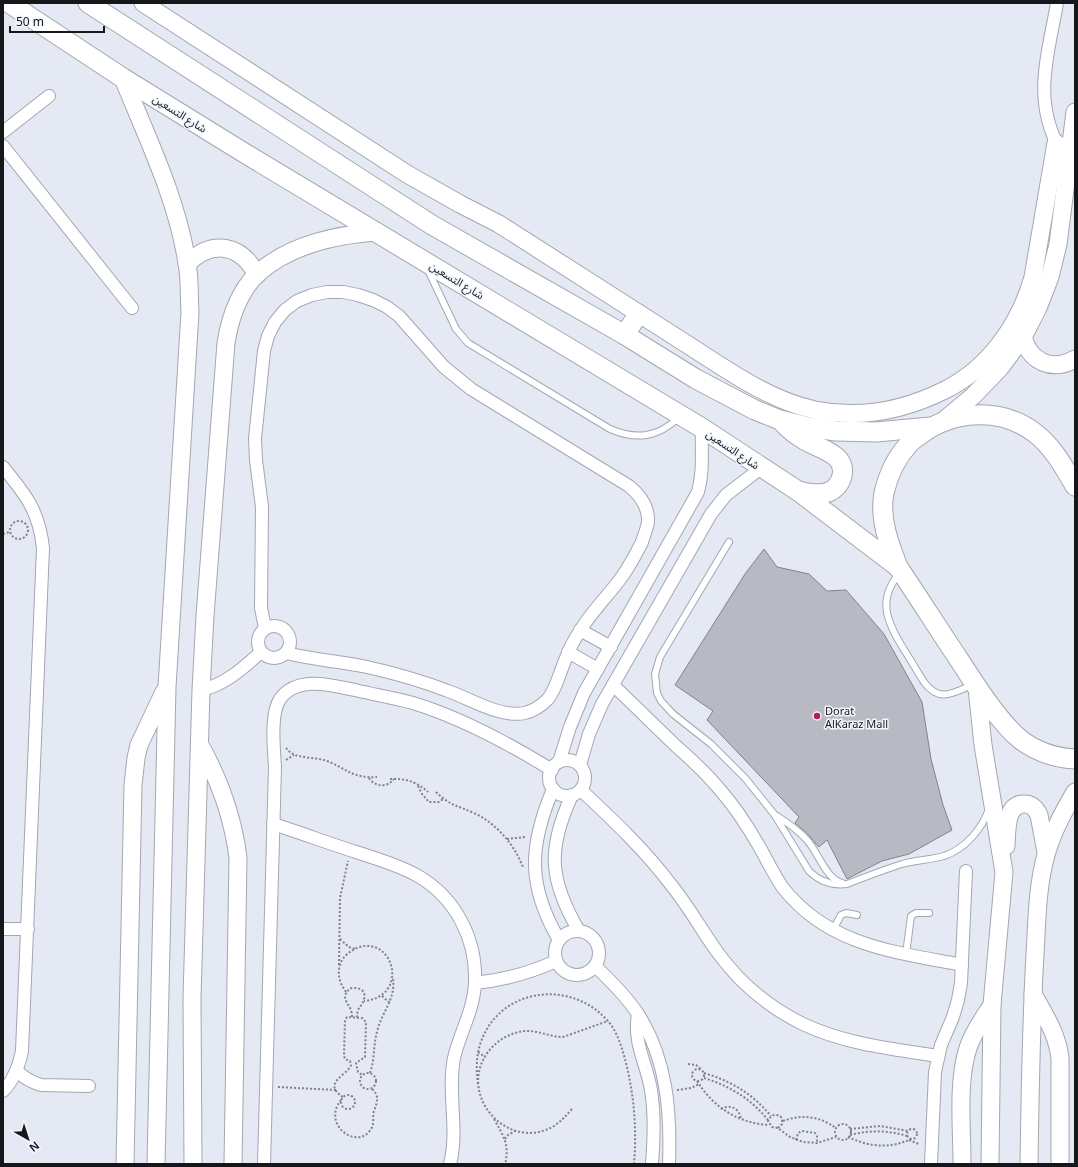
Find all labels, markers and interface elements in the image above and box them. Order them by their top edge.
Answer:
scale bar [10,8,104,34]
text: 50 m [16,13,44,30]
street label: شارع التسعين [150,90,210,137]
street label: شارع التسعين [426,258,487,303]
street label: شارع التسعين [703,426,763,473]
place label: Dorat AlKaraz Mall [825,703,888,731]
marker: Dorat AlKaraz Mall [812,711,822,721]
north arrow [8,1119,48,1159]
text: N [26,1139,43,1156]

